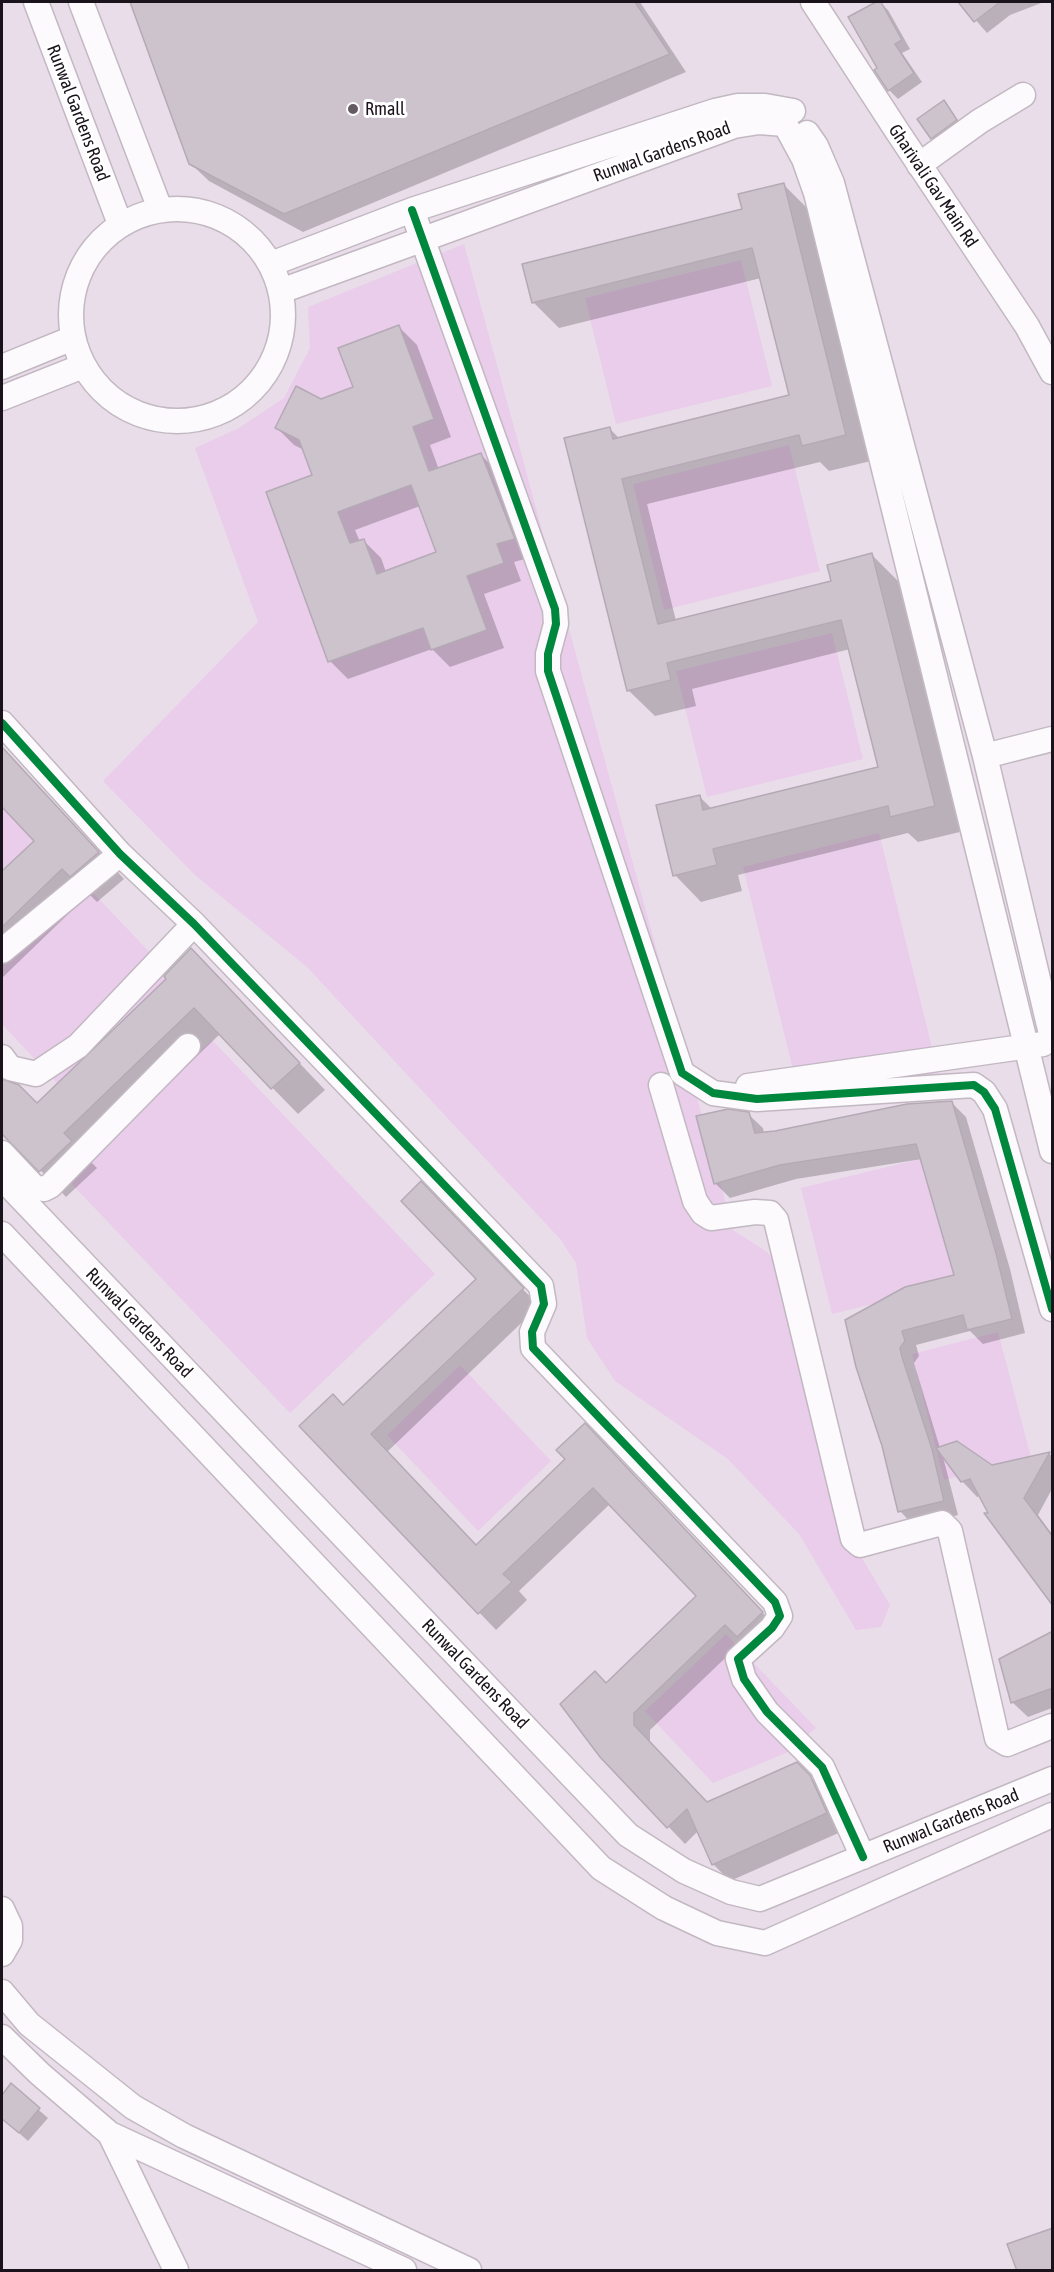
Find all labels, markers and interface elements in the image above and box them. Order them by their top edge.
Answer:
street label: Runwal Gardens Road [42,42,114,184]
place label: Rmall [365,98,405,120]
marker: Rmall [346,102,360,116]
street label: Runwal Gardens Road [590,117,734,187]
street label: Gharivali Gav Main Rd [884,120,982,252]
street label: Runwal Gardens Road [81,1264,197,1382]
street label: Runwal Gardens Road [417,1615,533,1733]
street label: Runwal Gardens Road [880,1784,1022,1858]

